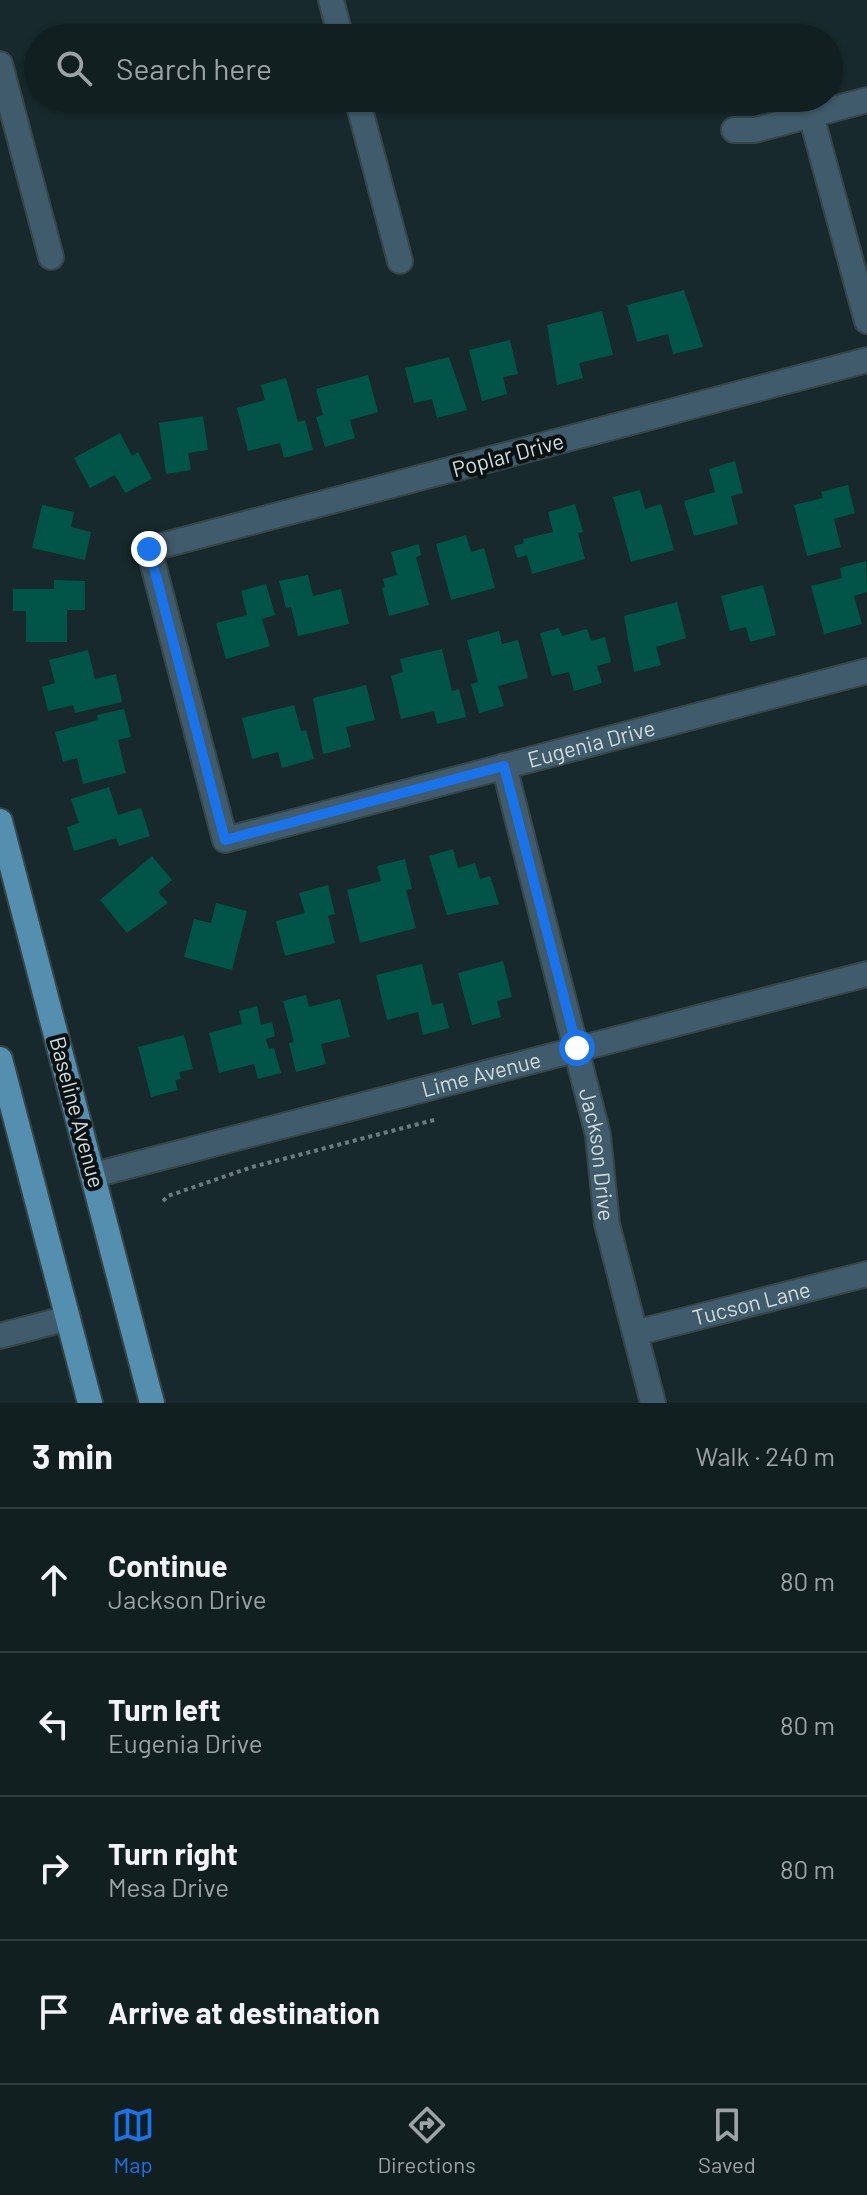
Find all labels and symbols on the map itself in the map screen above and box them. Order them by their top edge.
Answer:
street label: Poplar Drive [449,427,566,481]
route end [131,531,167,567]
street label: Eugenia Drive [524,713,658,772]
route start [559,1030,595,1066]
street label: Baseline Avenue [45,1033,111,1190]
street label: Lime Avenue [418,1045,543,1101]
street label: Jackson Drive [575,1085,621,1222]
street label: Tucson Lane [689,1275,813,1330]

